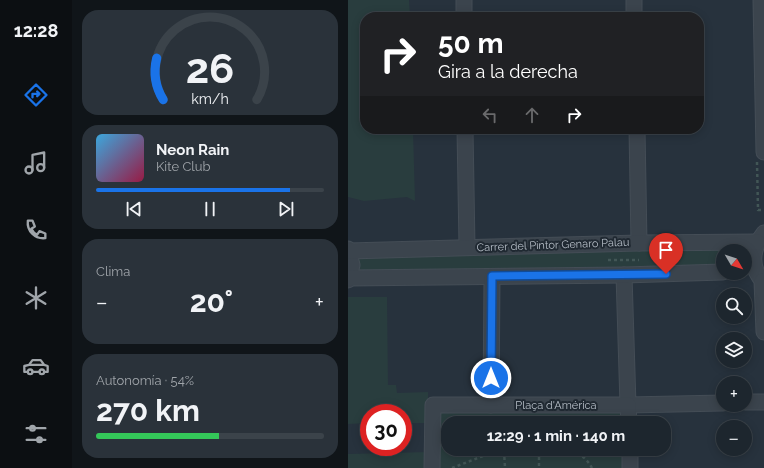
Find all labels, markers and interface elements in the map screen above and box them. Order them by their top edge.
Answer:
text: 12:28 [14,20,58,41]
text: 50 m [438,27,504,60]
icon: right [372,28,424,80]
text: 26 [186,44,234,93]
text: Gira a la derecha [438,61,578,82]
icon: directions [22,81,50,109]
text: km/h [191,91,229,107]
icon: left [479,104,501,126]
icon: ahead [521,104,543,126]
icon: right [563,104,585,126]
text: Neon Rain [156,141,229,159]
icon: music [22,149,50,177]
text: Kite Club [156,159,211,174]
icon: previous [123,198,145,220]
icon: pause [199,198,221,220]
icon: next [275,198,297,220]
icon: phone [22,216,50,244]
pin [649,233,683,274]
street label: Carrer del Pintor Genaro Palau [476,236,630,254]
icon: arrive [655,239,677,261]
north arrow [716,244,752,280]
map controls [716,244,752,456]
text: Clima [96,264,130,279]
icon: climate [22,284,50,312]
text: 20° [190,284,233,319]
button: search [716,288,752,324]
text: − [96,289,108,315]
text: + [315,289,324,315]
button: layers [716,332,752,368]
icon: car [22,352,50,380]
position arrow [470,357,512,399]
text: Autonomía · 54% [96,373,194,388]
button: + [716,376,752,412]
text: 270 km [96,393,200,428]
street label: Plaça d'América [515,399,597,412]
speed limit sign: 30 [360,404,412,456]
icon: filters [22,420,50,448]
button: − [716,420,752,456]
text: 12:29 · 1 min · 140 m [487,427,625,445]

